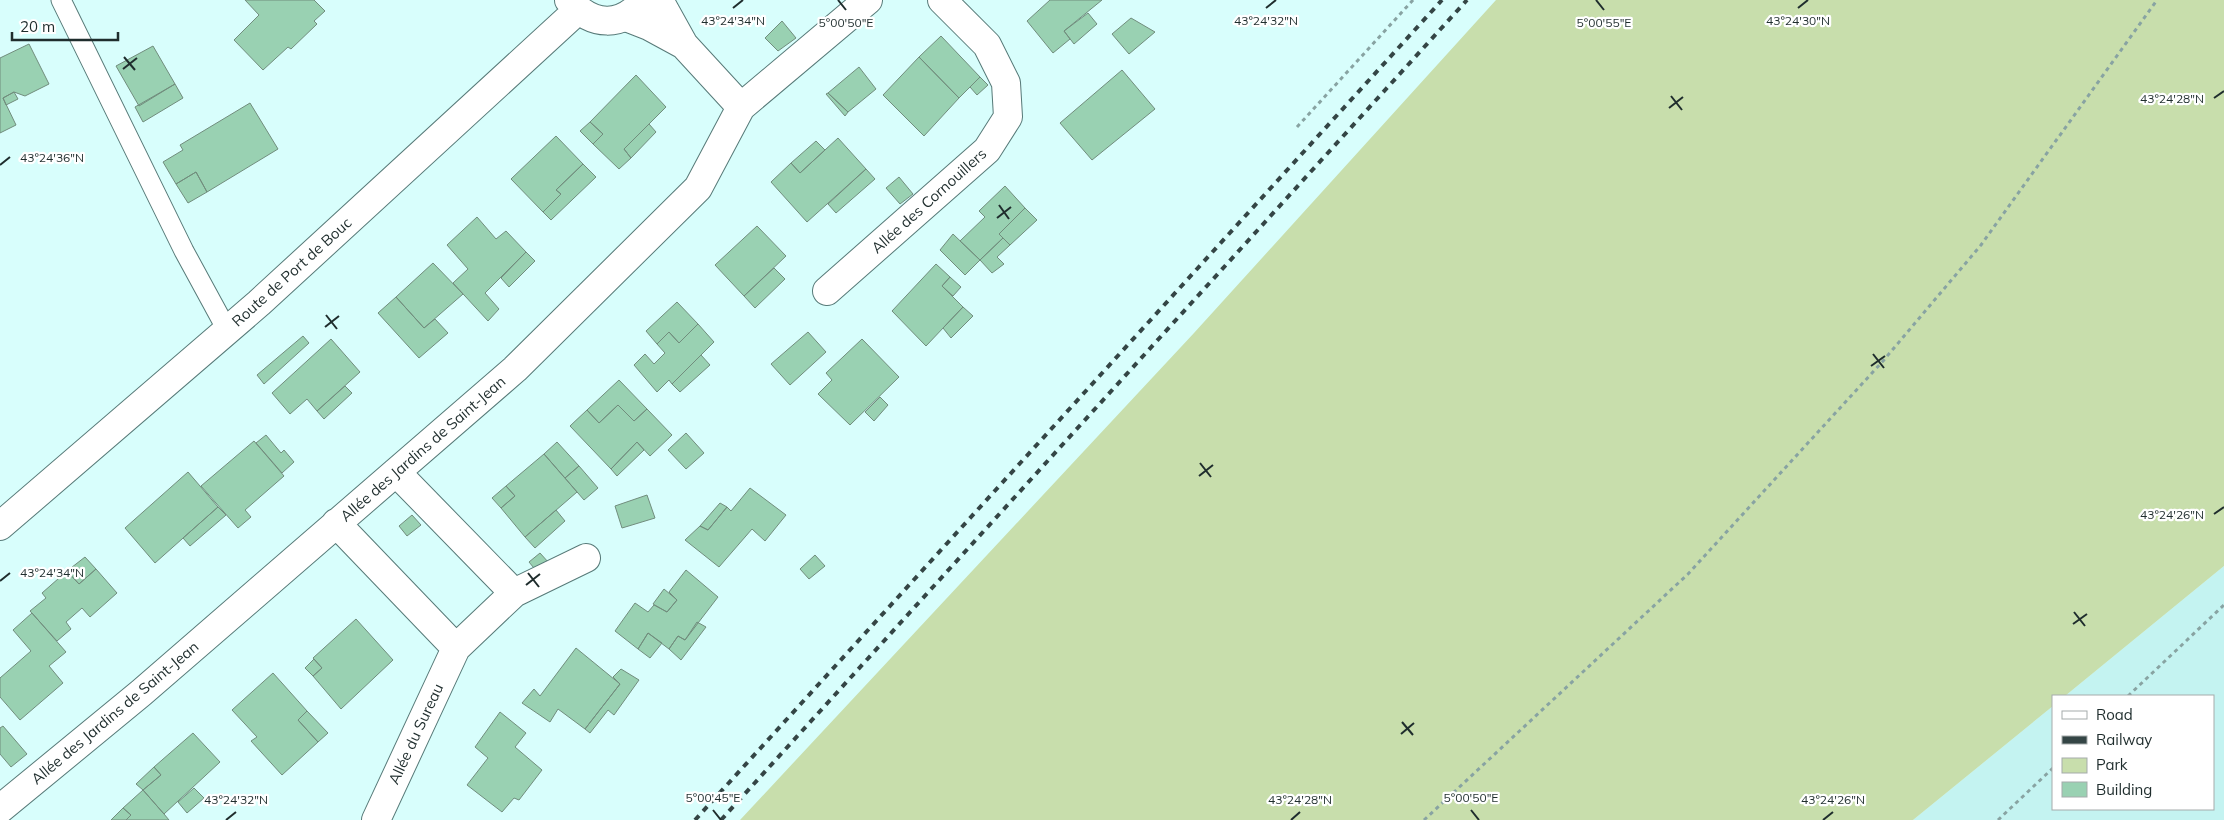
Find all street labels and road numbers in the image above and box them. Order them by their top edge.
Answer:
street label: Allée des Cornouillers [867,144,990,257]
street label: Route de Port de Bouc [228,213,355,330]
street label: Allée des Jardins de Saint-Jean [336,372,509,526]
street label: Allée des Jardins de Saint-Jean [27,637,202,788]
street label: Allée du Sureau [384,680,447,787]

